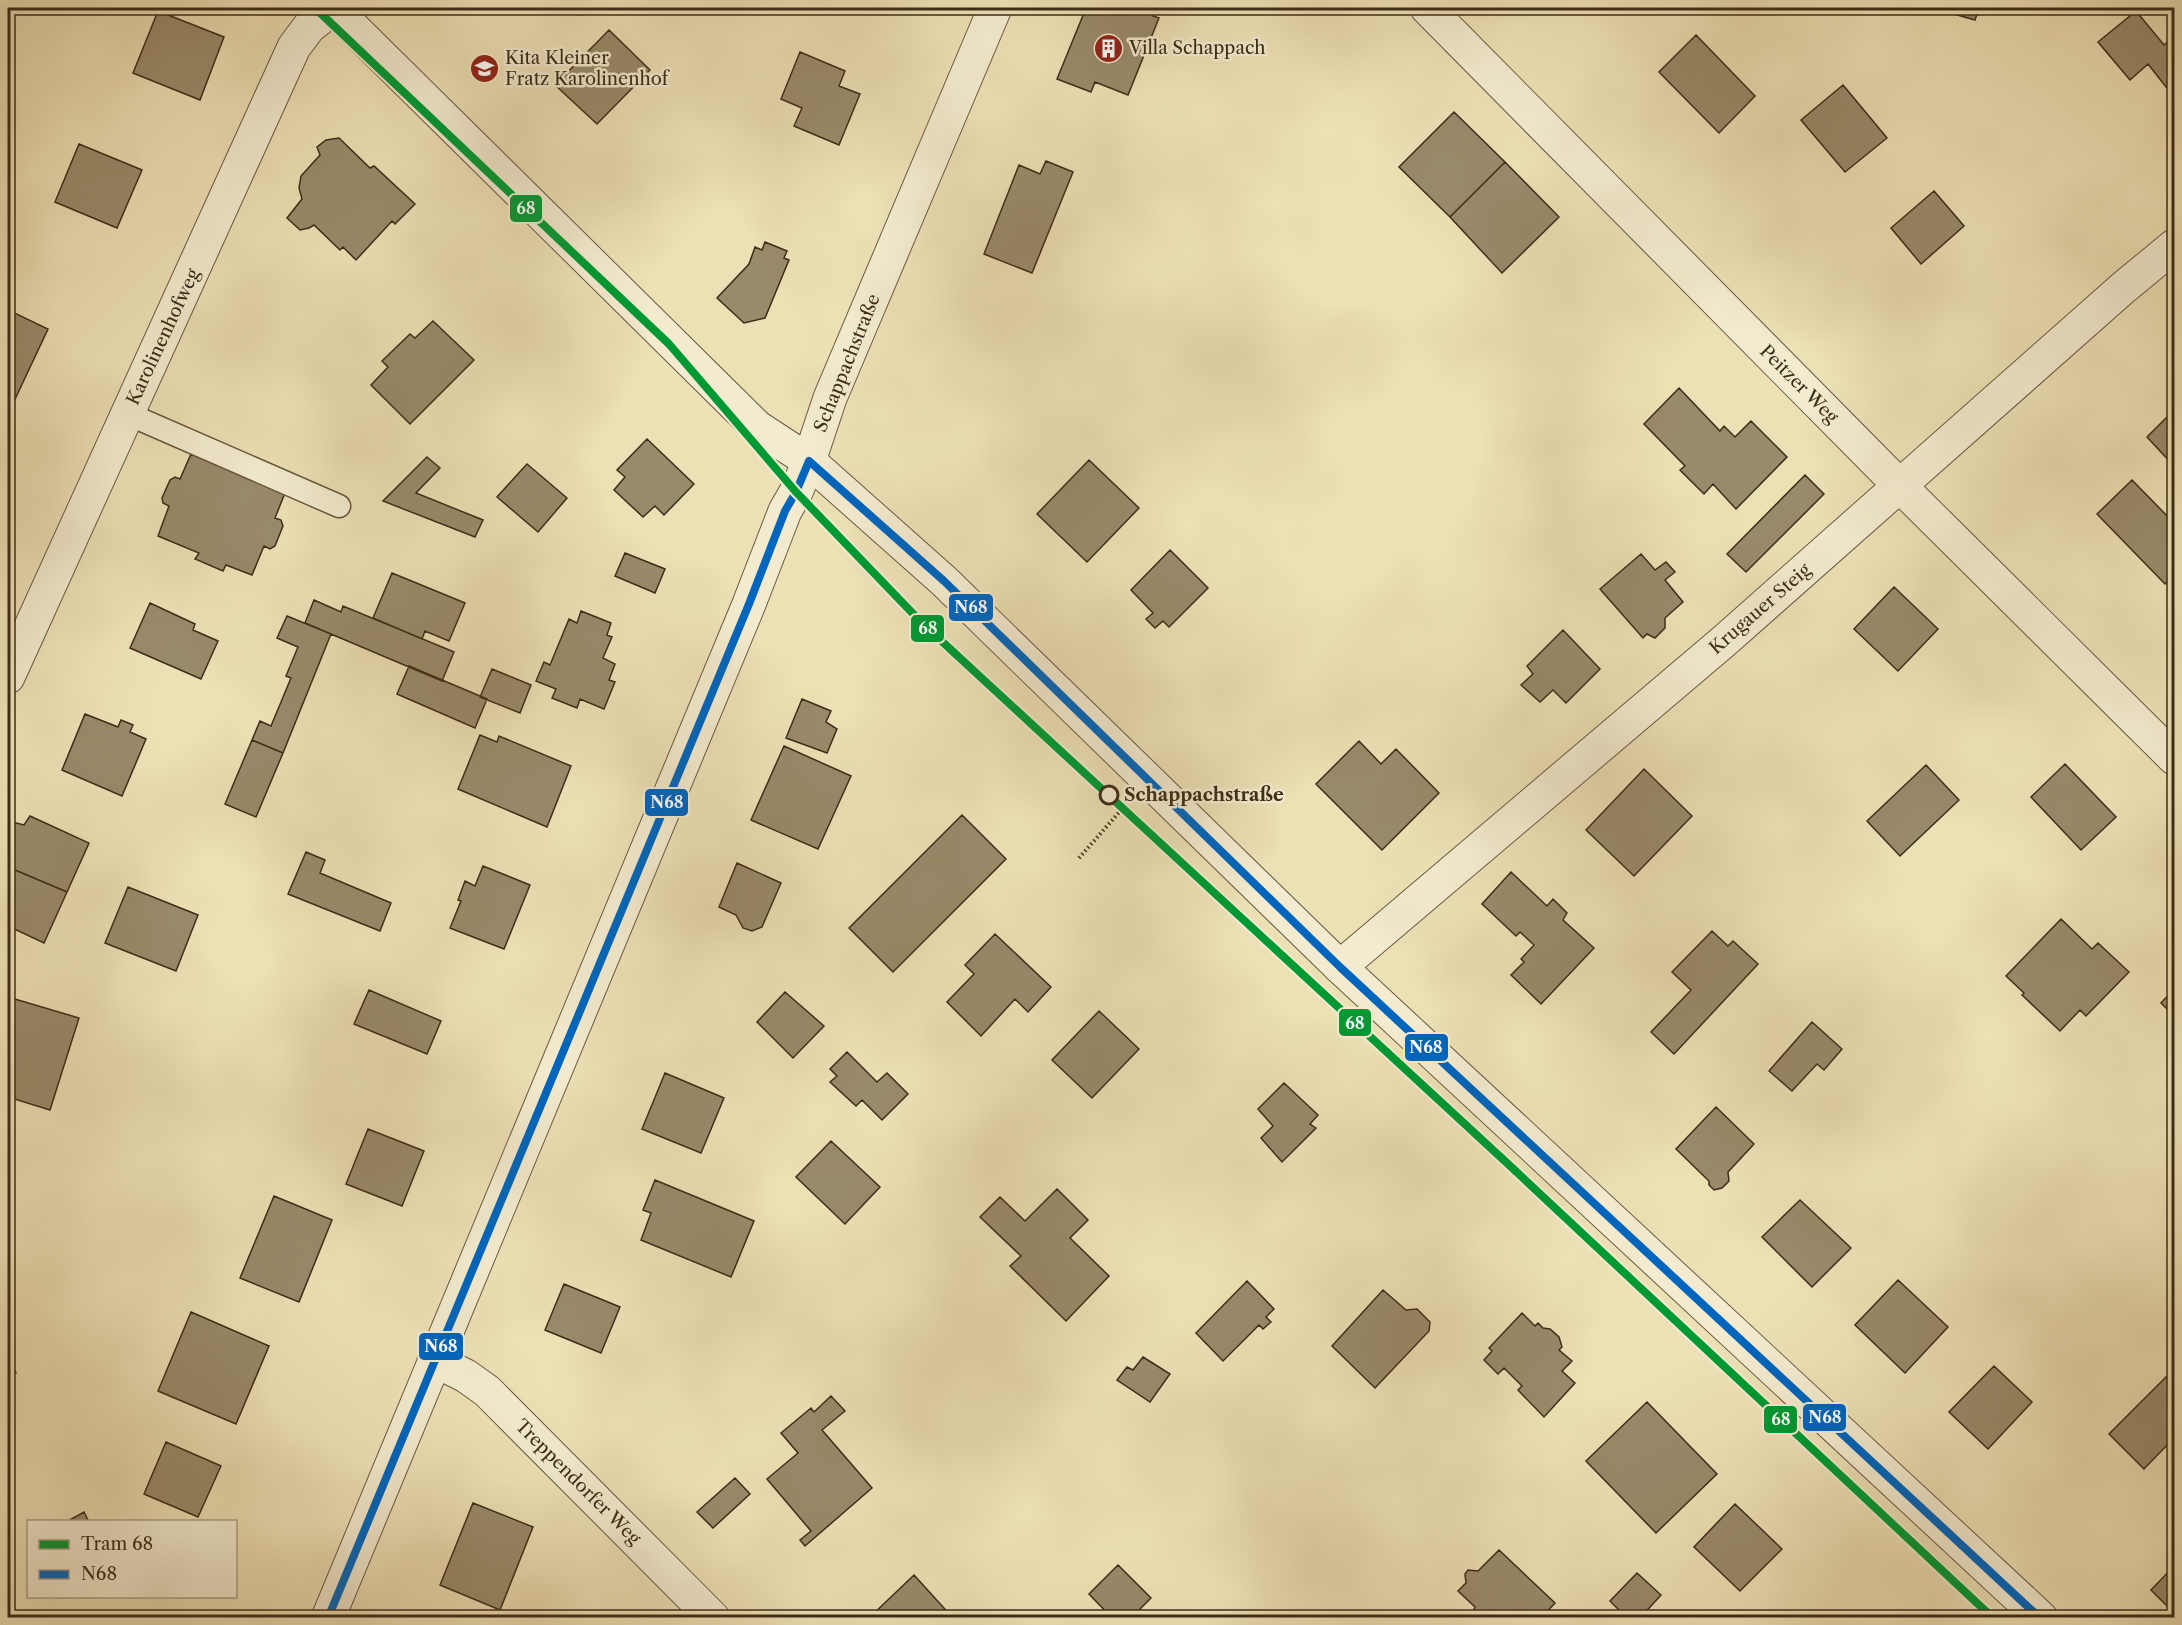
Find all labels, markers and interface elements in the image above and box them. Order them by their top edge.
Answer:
building icon: Villa Schappach [1092,32,1124,64]
place label: Villa Schappach [1128,37,1266,59]
place label: Kita Kleiner Fratz Karolinenhof [505,47,671,90]
school or university icon: Kita Kleiner Fratz Karolinenhof [468,52,500,84]
line badge: 68 [509,194,543,223]
text: 68 [516,198,536,218]
street label: Karolinenhofweg [122,265,204,409]
street label: Schappachstraße [809,291,885,435]
street label: Peitzer Weg [1755,340,1843,428]
street label: Krugauer Steig [1705,559,1816,659]
line badge: N68 [948,593,994,622]
text: N68 [954,597,988,617]
line badge: 68 [910,614,945,643]
text: 68 [918,618,938,638]
place label: Schappachstraße [1124,784,1284,806]
marker: Schappachstraße [1099,785,1119,805]
line badge: N68 [644,788,689,817]
text: N68 [650,792,684,812]
line badge: 68 [1338,1008,1372,1037]
text: 68 [1345,1013,1365,1033]
line badge: N68 [1404,1033,1449,1062]
text: N68 [1409,1037,1443,1057]
line badge: N68 [418,1332,464,1361]
text: N68 [424,1336,458,1356]
line badge: N68 [1802,1403,1847,1432]
line badge: 68 [1763,1405,1798,1434]
text: N68 [1808,1407,1842,1427]
text: 68 [1771,1409,1791,1429]
street label: Treppendorfer Weg [511,1415,646,1550]
legend [27,1520,237,1598]
text: Tram 68 [81,1533,153,1555]
text: N68 [81,1563,117,1585]

